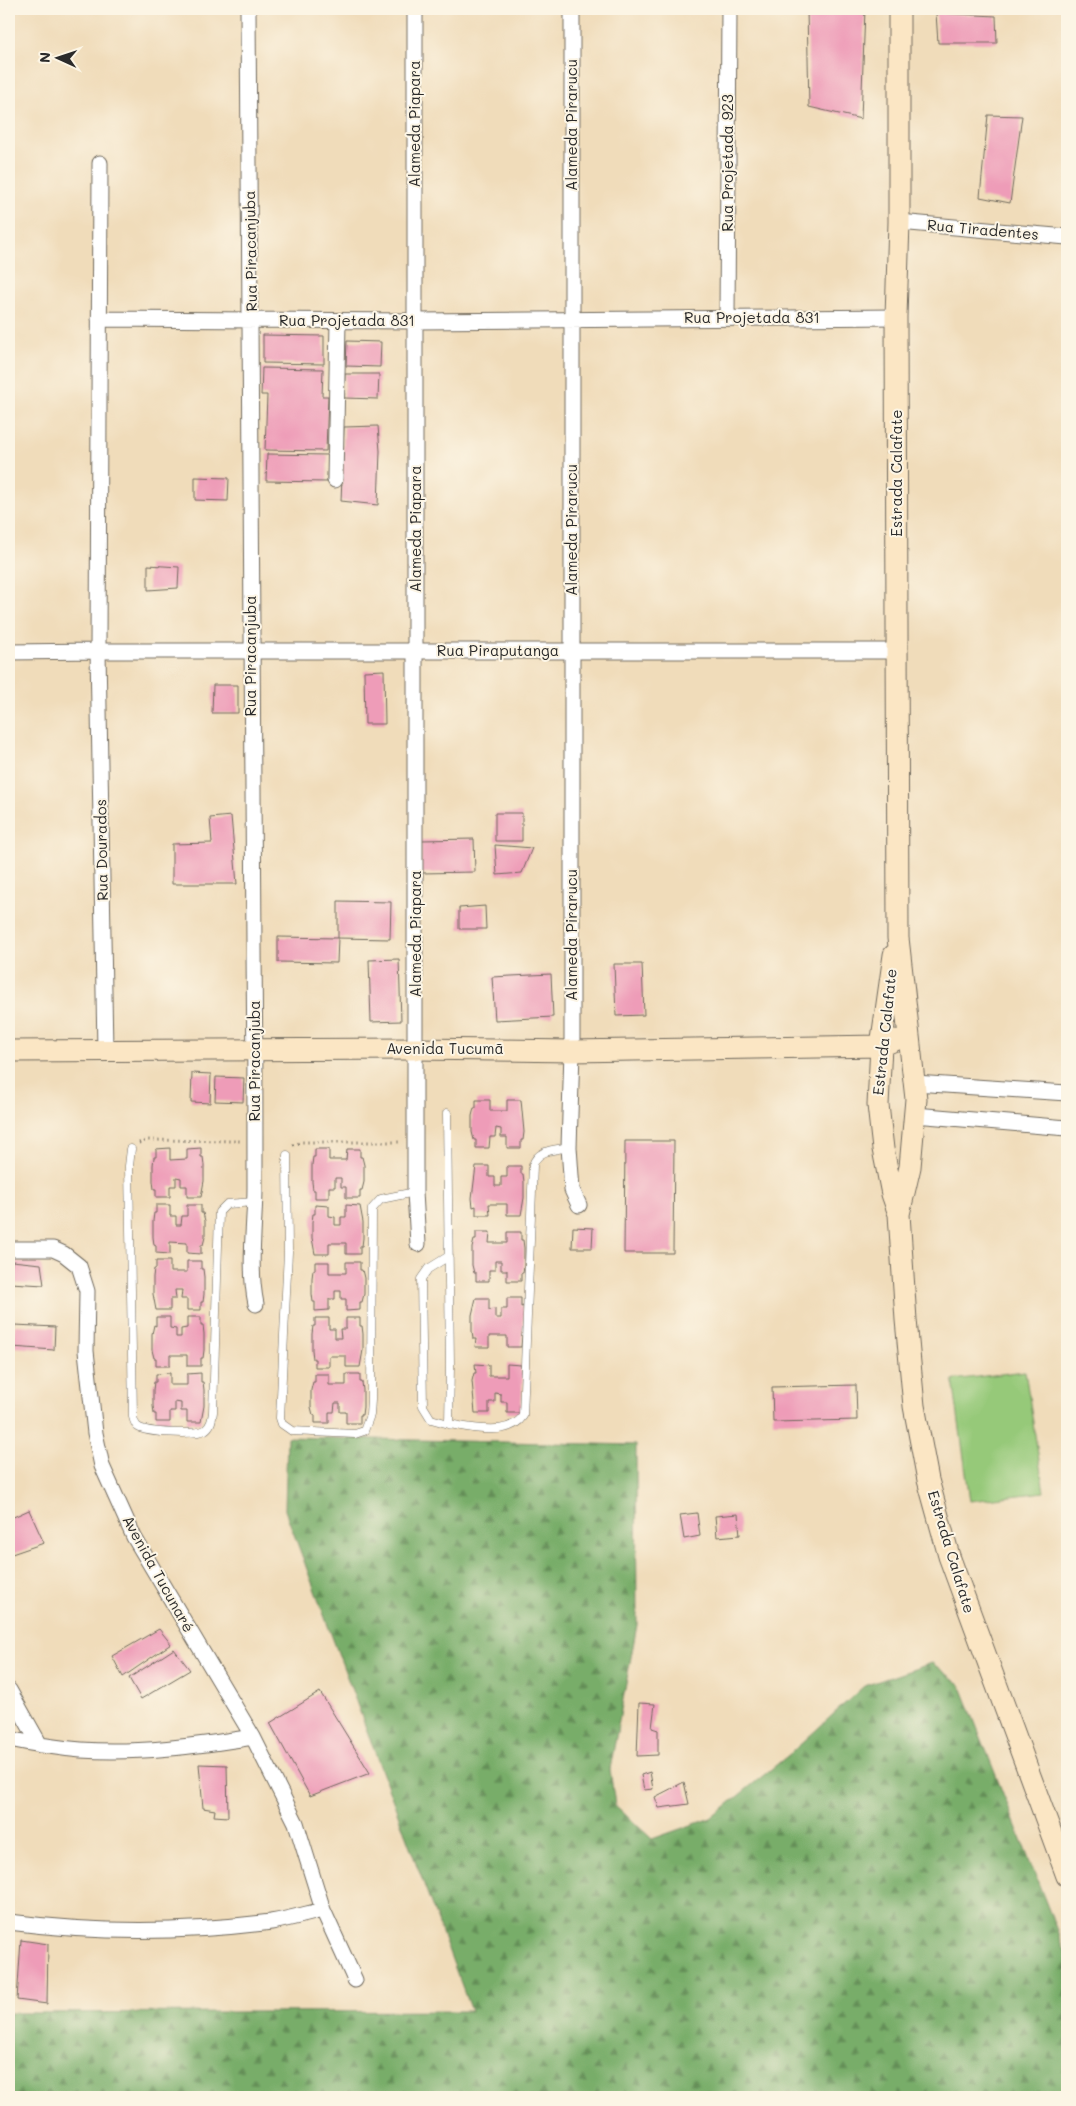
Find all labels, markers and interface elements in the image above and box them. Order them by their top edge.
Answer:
north arrow [32,32,82,82]
text: N [35,51,54,63]
street label: Alameda Pirarucu [561,59,581,191]
street label: Alameda Piapara [404,61,424,187]
street label: Rua Projetada 923 [717,94,737,232]
street label: Rua Piracanjuba [239,190,261,312]
street label: Rua Tiradentes [926,214,1040,244]
street label: Rua Projetada 831 [684,307,820,327]
street label: Rua Projetada 831 [279,310,415,330]
street label: Estrada Calafate [886,409,906,537]
street label: Alameda Pirarucu [561,464,581,596]
street label: Alameda Piapara [405,466,425,592]
street label: Rua Piracanjuba [240,595,260,717]
street label: Rua Piraputanga [437,640,559,660]
street label: Rua Dourados [90,799,112,901]
street label: Alameda Pirarucu [561,869,581,1001]
street label: Alameda Piapara [405,871,425,997]
street label: Estrada Calafate [867,968,901,1096]
street label: Rua Piracanjuba [244,1000,264,1122]
street label: Avenida Tucumã [386,1038,504,1058]
street label: Estrada Calafate [924,1488,980,1615]
street label: Avenida Tucunaré [118,1512,199,1636]

